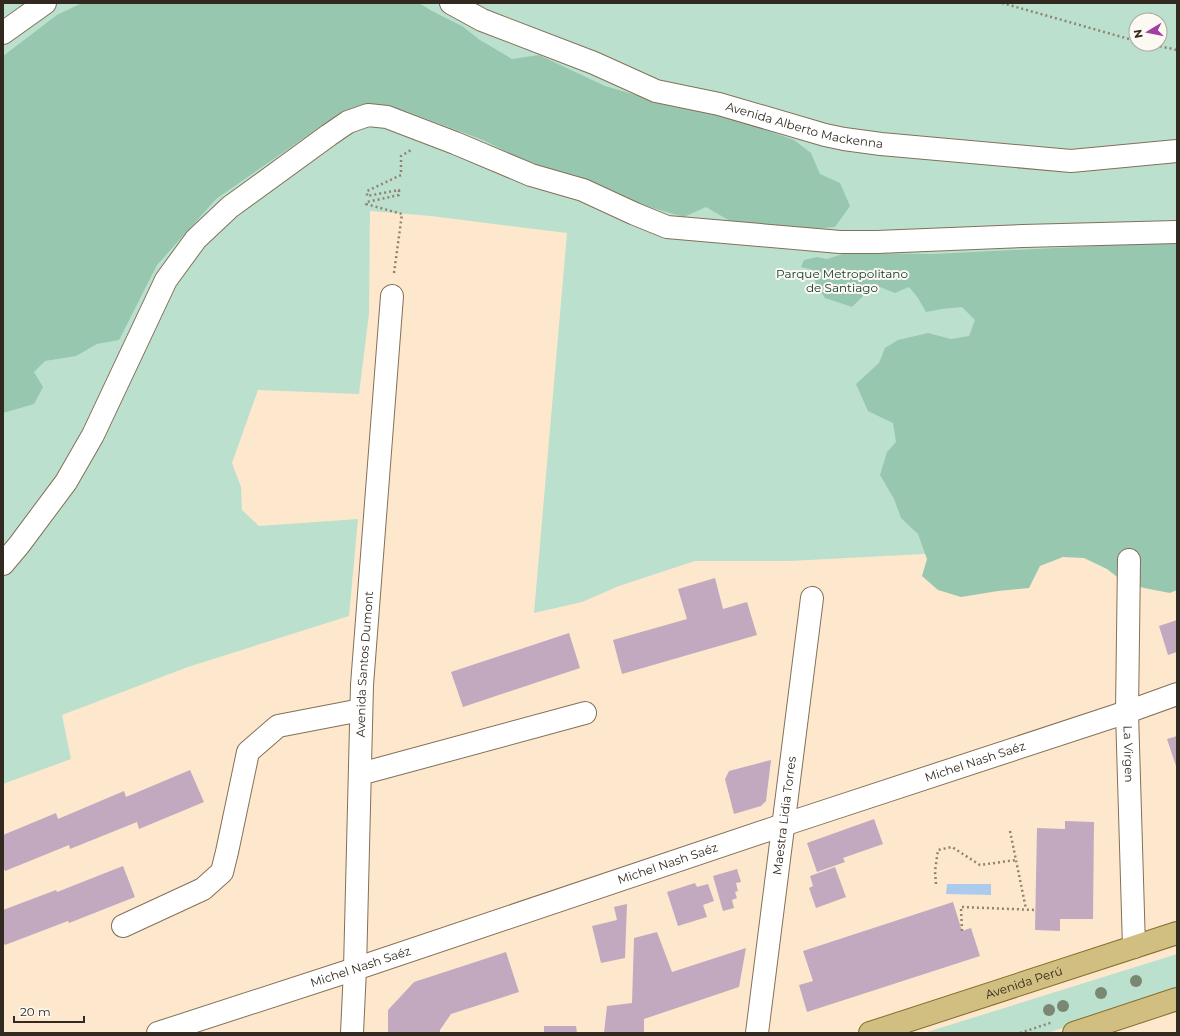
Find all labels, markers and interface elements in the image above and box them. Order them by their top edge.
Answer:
north arrow [1128,12,1168,52]
text: N [1130,28,1146,39]
street label: Avenida Alberto Mackenna [724,98,884,151]
park label: Parque Metropolitano de Santiago [776,266,908,295]
street label: Avenida Santos Dumont [353,590,376,738]
street label: La Virgen [1120,725,1137,783]
street label: Michel Nash Saéz [923,738,1027,785]
street label: Maestra Lidia Torres [769,755,799,876]
street label: Michel Nash Saéz [615,839,720,887]
street label: Michel Nash Saéz [308,943,413,990]
street label: Avenida Perú [983,963,1064,1002]
scale bar [14,998,84,1024]
text: 20 m [20,1004,51,1019]

